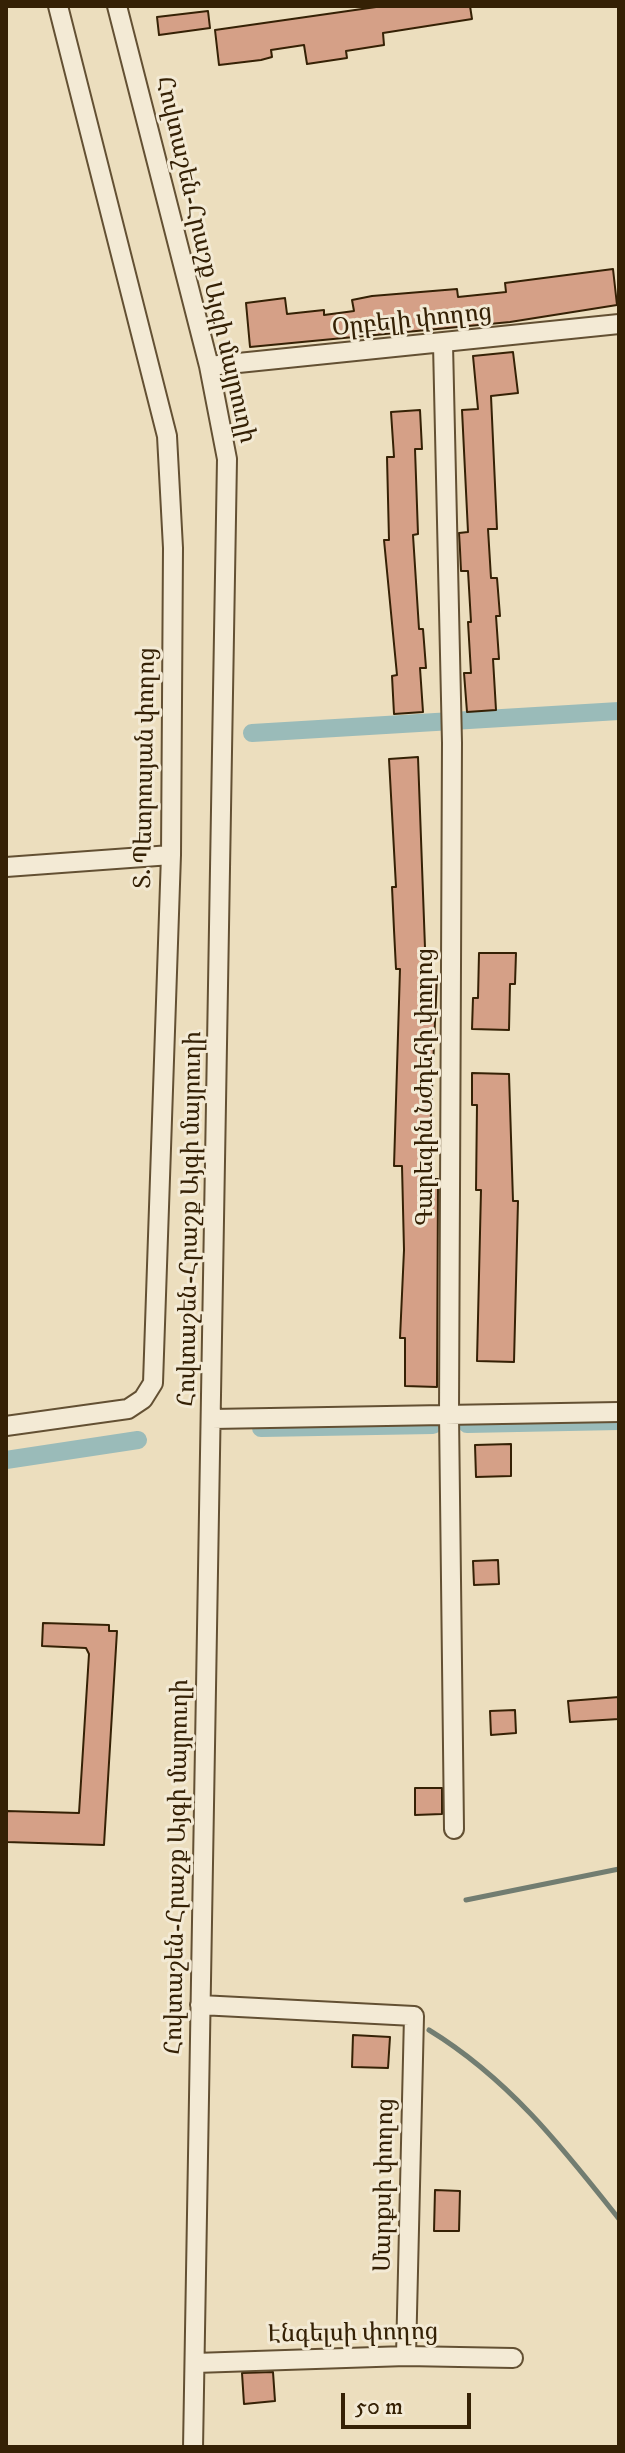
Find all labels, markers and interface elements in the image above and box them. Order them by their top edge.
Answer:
street label: Հովտաշեն-Հրաշք Այգի մայրուղի [148,74,260,446]
street label: Օրբելի փողոց [331,299,493,345]
street label: Տ. Պետրոսյան փողոց [130,647,164,889]
street label: Գարեգին Նժդեհի փողոց [413,948,441,1226]
street label: Հովտաշեն-Հրաշք Այգի մայրուղի [174,1031,210,1407]
street label: Հովտաշեն-Հրաշք Այգի մայրուղի [161,1679,197,2055]
street label: Մարքսի փողոց [370,2098,402,2272]
street label: Էնգելսի փողոց [268,2319,438,2351]
scale bar [345,2377,475,2427]
text: 50 m [355,2392,403,2422]

